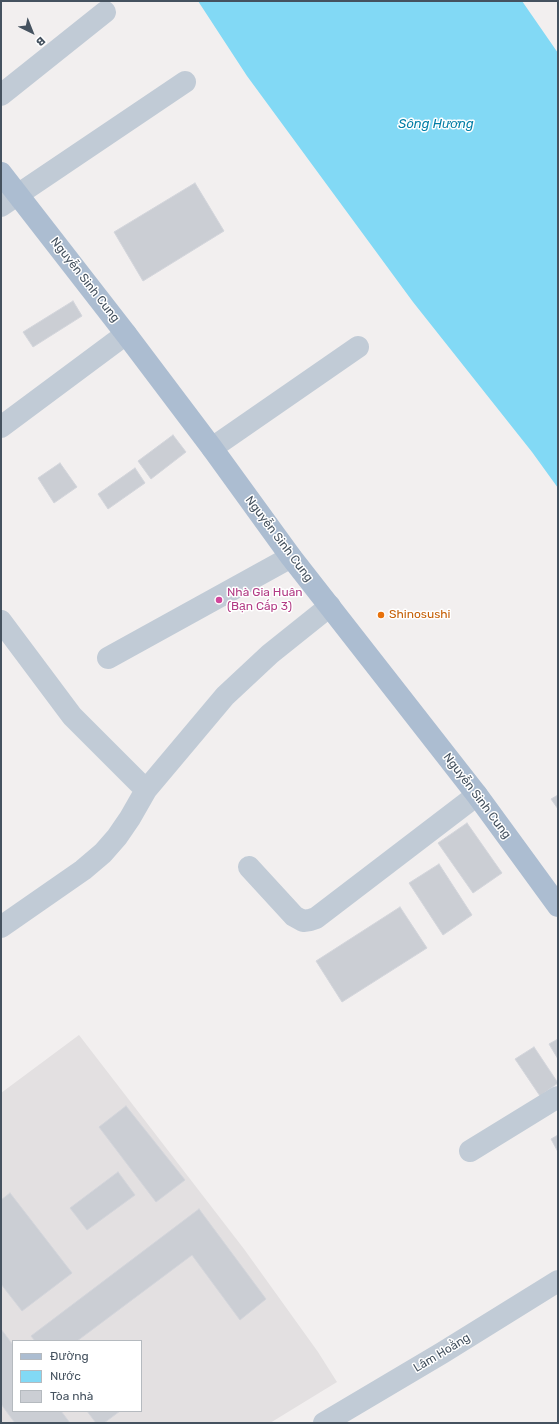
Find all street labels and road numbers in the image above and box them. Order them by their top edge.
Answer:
street label: Nguyễn Sinh Cung [47,235,123,325]
street label: Nguyễn Sinh Cung [242,493,316,585]
street label: Nguyễn Sinh Cung [440,750,514,842]
street label: Lâm Hoằng [411,1330,473,1376]

